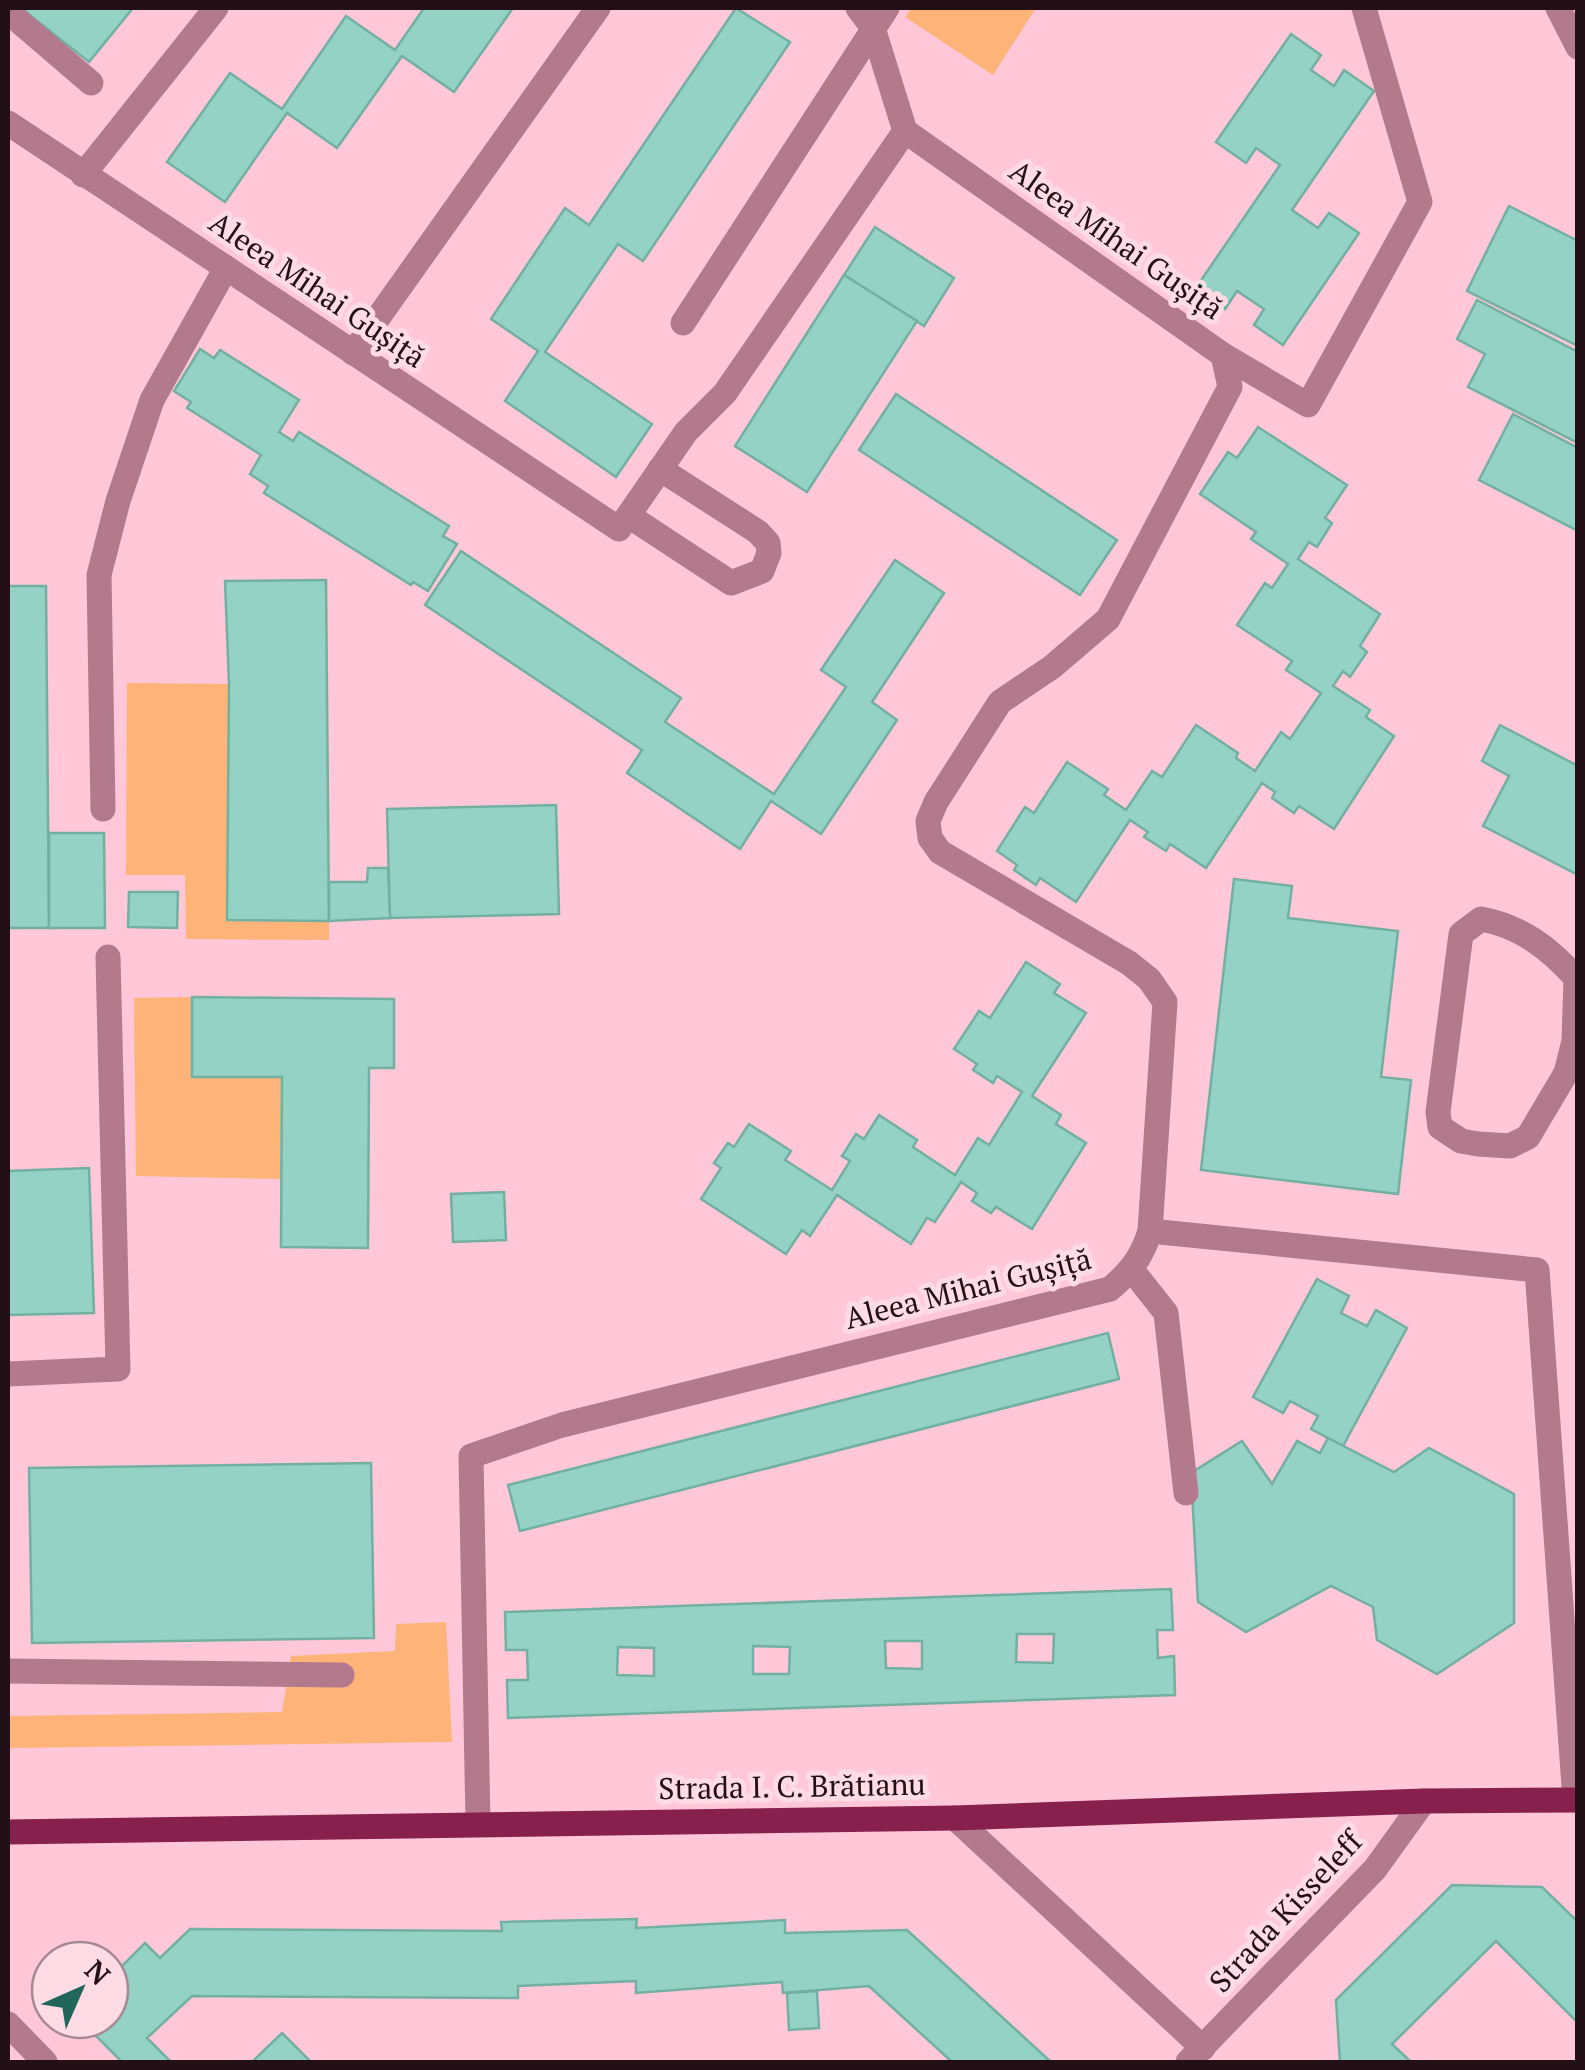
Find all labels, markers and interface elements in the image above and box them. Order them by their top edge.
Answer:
street label: Aleea Mihai Gușiță [1002,150,1231,328]
street label: Aleea Mihai Gușiță [202,202,433,376]
street label: Aleea Mihai Gușiță [840,1238,1095,1338]
street label: Strada I. C. Brătianu [658,1764,926,1808]
street label: Strada Kisseleff [1200,1821,1372,2001]
north arrow [30,1940,130,2040]
text: N [77,1951,119,1993]

